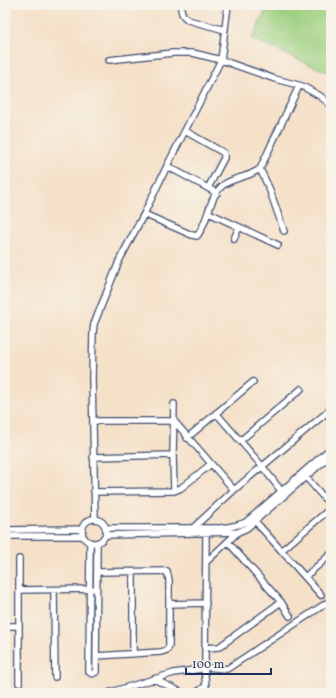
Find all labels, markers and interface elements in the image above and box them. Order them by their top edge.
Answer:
scale bar [186,650,271,676]
text: 100 m [192,657,225,673]

